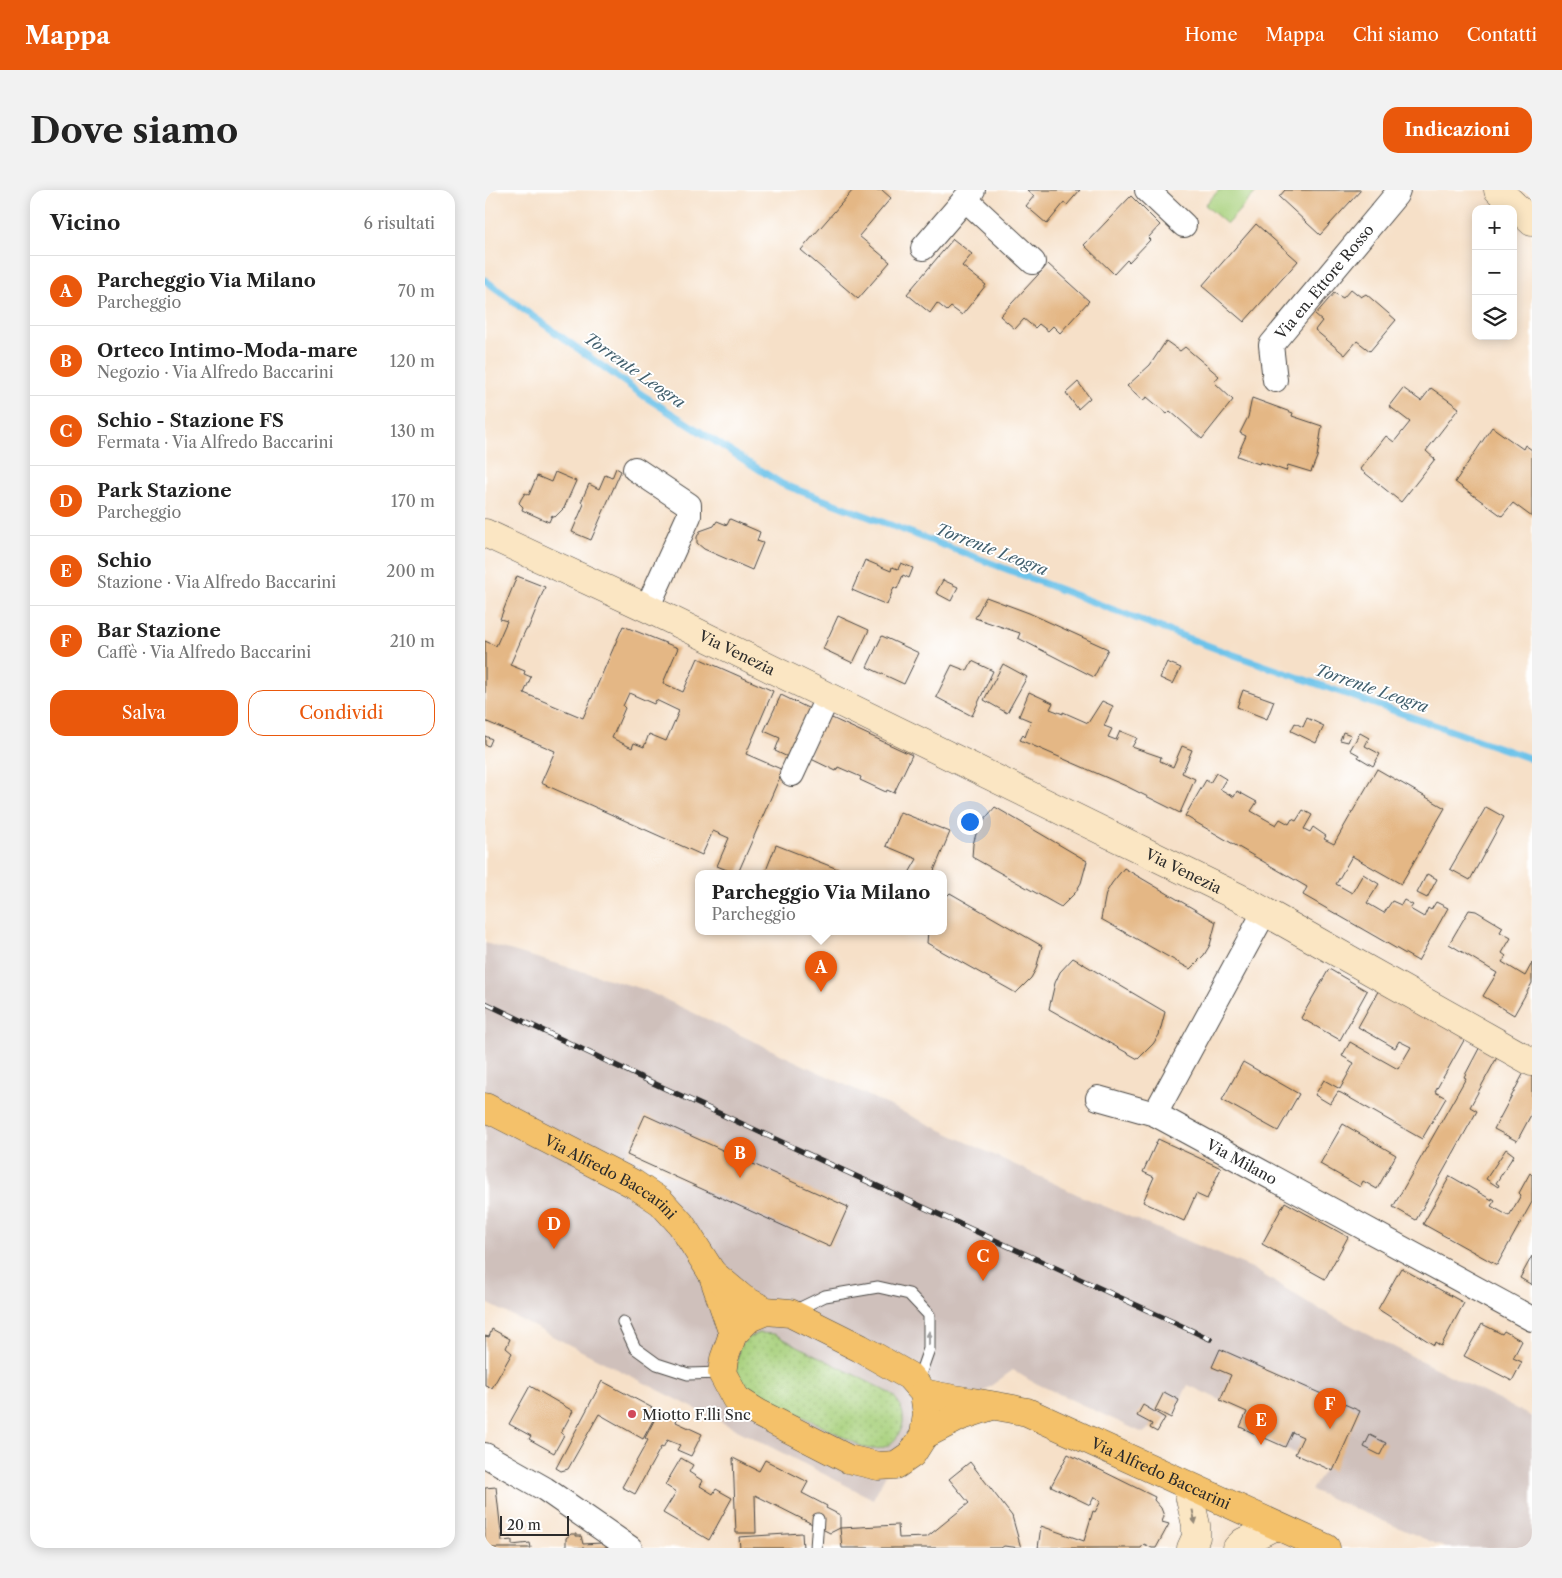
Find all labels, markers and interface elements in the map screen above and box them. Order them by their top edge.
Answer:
text: Mappa [25,21,110,50]
text: Home [1185,24,1237,46]
text: Mappa [1265,24,1325,46]
text: Chi siamo [1353,24,1439,46]
text: Contatti [1467,24,1537,46]
button: Indicazioni [1383,107,1532,153]
text: Dove siamo [30,109,238,152]
map controls [1472,205,1517,340]
button: + [1472,205,1517,250]
text: Vicino [50,210,120,235]
text: 6 risultati [364,213,435,233]
street label: Via en. Ettore Rosso [1270,220,1377,344]
button: − [1472,250,1517,295]
text: Parcheggio Via Milano [97,269,316,292]
text: A [60,281,72,301]
text: 70 m [398,281,435,301]
text: Parcheggio [97,292,181,312]
button: layers [1472,295,1517,340]
water label: Torrente Leogra [581,328,690,412]
text: Orteco Intimo-Moda-mare [97,339,358,362]
text: B [60,351,72,371]
text: 120 m [390,351,435,371]
text: Negozio · Via Alfredo Baccarini [97,362,334,382]
text: Schio - Stazione FS [97,409,284,432]
text: C [60,421,72,441]
text: 130 m [390,421,435,441]
text: Fermata · Via Alfredo Baccarini [97,432,333,452]
text: Park Stazione [97,479,232,502]
text: D [59,491,73,511]
text: 170 m [391,491,435,511]
text: Parcheggio [97,502,181,522]
water label: Torrente Leogra [933,518,1051,580]
text: Schio [97,549,152,572]
text: E [60,561,72,581]
text: 200 m [386,561,435,581]
text: Stazione · Via Alfredo Baccarini [97,572,336,592]
text: Bar Stazione [97,619,221,642]
street label: Via Venezia [695,625,779,679]
text: F [61,631,71,651]
text: 210 m [390,631,435,651]
text: Caffè · Via Alfredo Baccarini [97,642,311,662]
water label: Torrente Leogra [1313,659,1432,717]
button: Salva [50,690,238,736]
button: Condividi [248,690,435,736]
your location [957,809,983,835]
street label: Via Venezia [1142,843,1225,897]
popup [695,870,947,935]
text: Parcheggio Via Milano [712,881,930,904]
text: Parcheggio [712,904,796,924]
pin: A [805,951,837,992]
street label: Via Alfredo Baccarini [540,1129,681,1223]
street label: Via Milano [1202,1134,1281,1188]
pin: B [724,1137,756,1178]
pin: D [538,1208,570,1249]
pin: C [967,1240,999,1281]
one-way arrow [925,1330,933,1346]
pin: F [1314,1388,1346,1429]
pin: E [1245,1404,1277,1445]
place label: Miotto F.lli Snc [642,1405,751,1424]
marker: Miotto F.lli Snc [626,1408,638,1420]
street label: Via Alfredo Baccarini [1087,1433,1234,1513]
one-way arrow [1190,1510,1198,1525]
scale bar [500,1513,569,1536]
text: 20 m [507,1516,541,1534]

